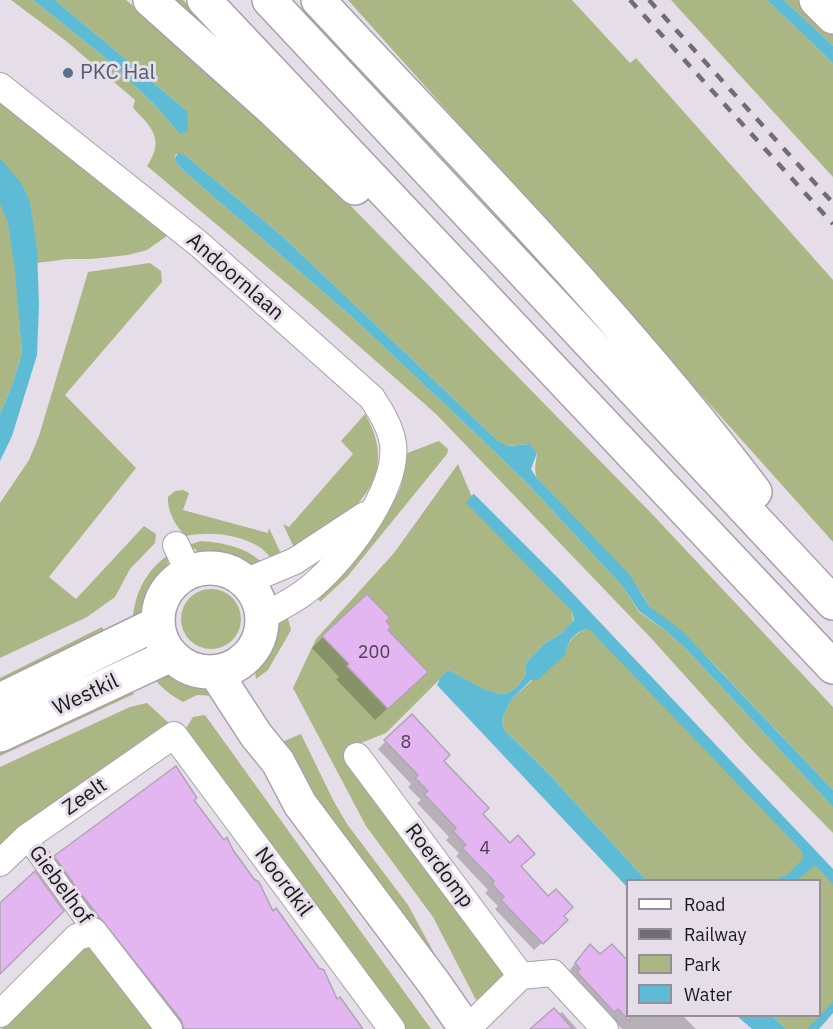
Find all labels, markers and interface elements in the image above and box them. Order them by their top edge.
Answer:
place label: PKC Hal [80,60,155,86]
marker: PKC Hal [61,66,75,80]
street label: Andoornlaan [181,228,289,326]
house number: 200 [358,642,390,664]
street label: Westkil [49,669,123,721]
house number: 8 [401,732,411,754]
street label: Zeelt [58,773,112,821]
street label: Roerdomp [399,819,479,913]
house number: 4 [480,838,490,860]
street label: Giebelhof [23,841,97,929]
street label: Noordkil [249,842,317,922]
legend [626,879,821,1017]
text: Road [684,893,725,916]
text: Railway [684,923,746,946]
text: Park [684,953,720,976]
text: Water [684,983,732,1006]

